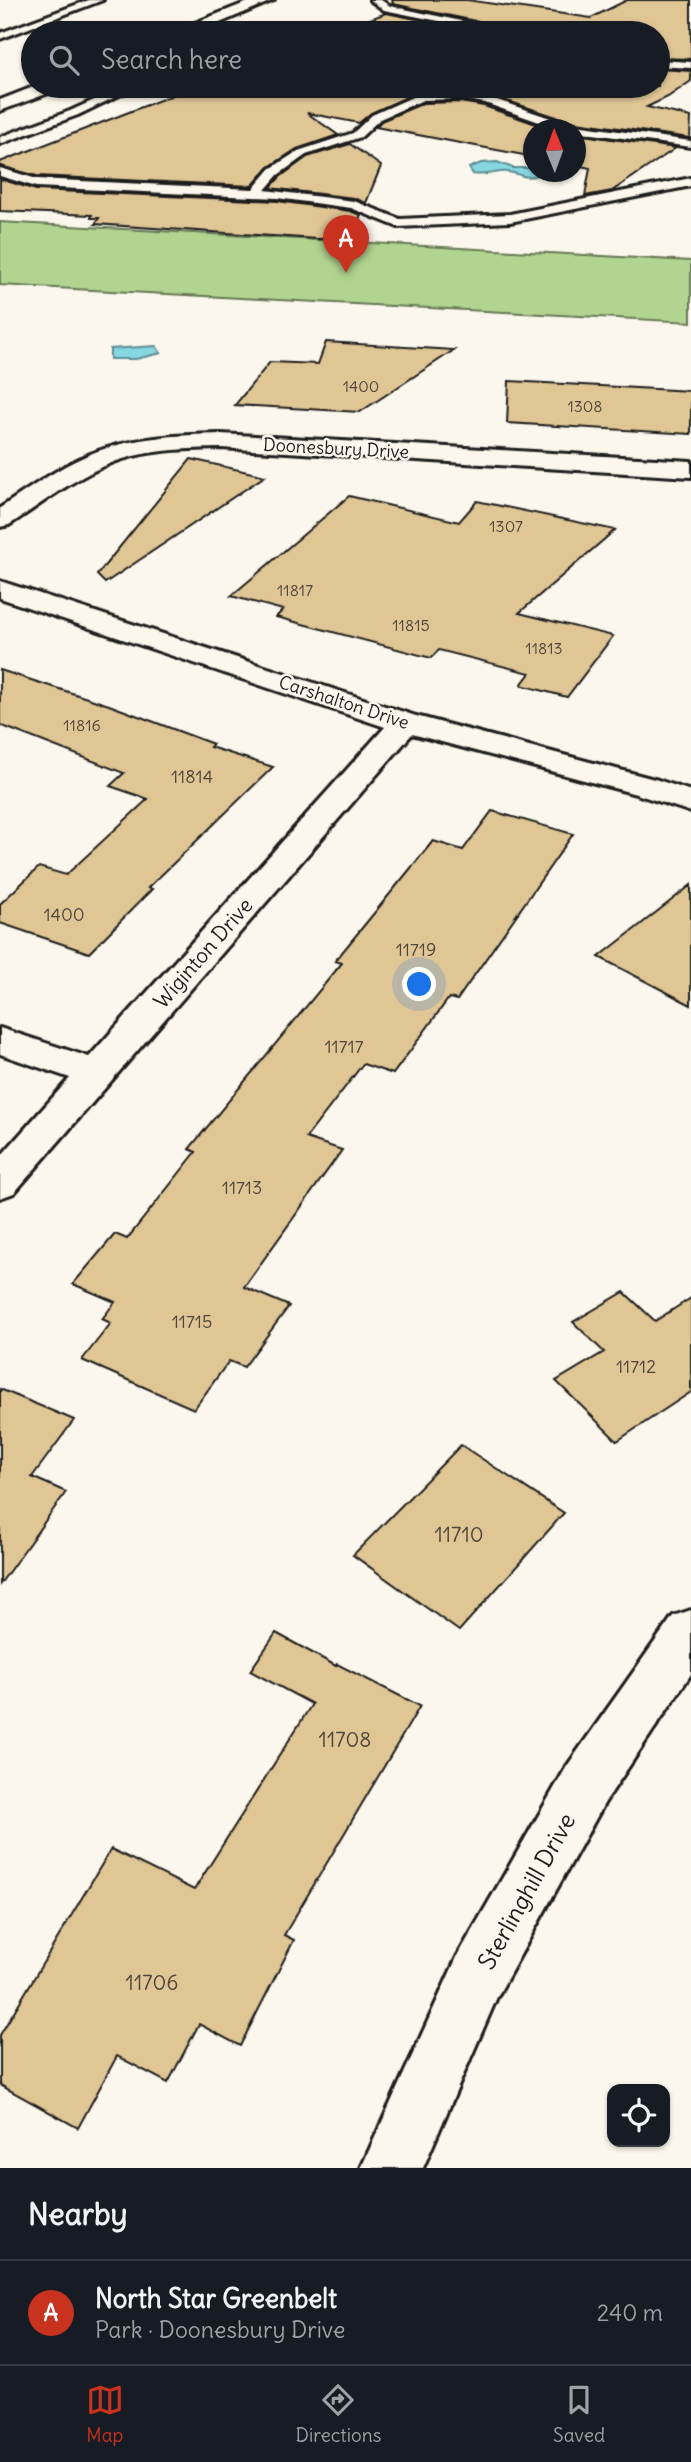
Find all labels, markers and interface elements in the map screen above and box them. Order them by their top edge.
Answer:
search box [21,21,670,98]
icon: search [45,41,83,79]
text: Search here [101,43,242,76]
north arrow [523,119,586,182]
pin: A [323,215,369,273]
house number: 1400 [343,376,379,396]
house number: 1308 [567,396,603,416]
street label: Doonesbury Drive [262,433,410,463]
house number: 1307 [489,516,523,536]
house number: 11817 [277,580,313,600]
house number: 11815 [392,615,430,635]
house number: 11813 [525,638,563,658]
street label: Carshalton Drive [276,670,412,734]
house number: 11816 [63,715,101,735]
house number: 11814 [171,765,213,788]
street label: Wiginton Drive [148,892,258,1014]
house number: 1400 [43,903,85,926]
house number: 11719 [396,938,436,961]
your location [402,967,436,1001]
house number: 11717 [324,1035,364,1058]
house number: 11713 [222,1176,262,1199]
house number: 11715 [172,1310,212,1333]
house number: 11712 [616,1355,656,1378]
house number: 11710 [434,1521,484,1548]
house number: 11708 [319,1726,371,1753]
street label: Sterlinghill Drive [471,1808,581,1974]
house number: 11706 [126,1969,178,1996]
map controls [607,2084,670,2147]
button: locate [607,2084,670,2147]
text: Nearby [28,2195,128,2233]
text: North Star Greenbelt [95,2282,337,2315]
text: A [44,2298,58,2327]
text: 240 m [597,2298,663,2327]
text: Park · Doonesbury Drive [95,2315,345,2344]
tab: Map [86,2381,124,2447]
tab: Directions [296,2381,381,2447]
tab: Saved [553,2381,605,2447]

